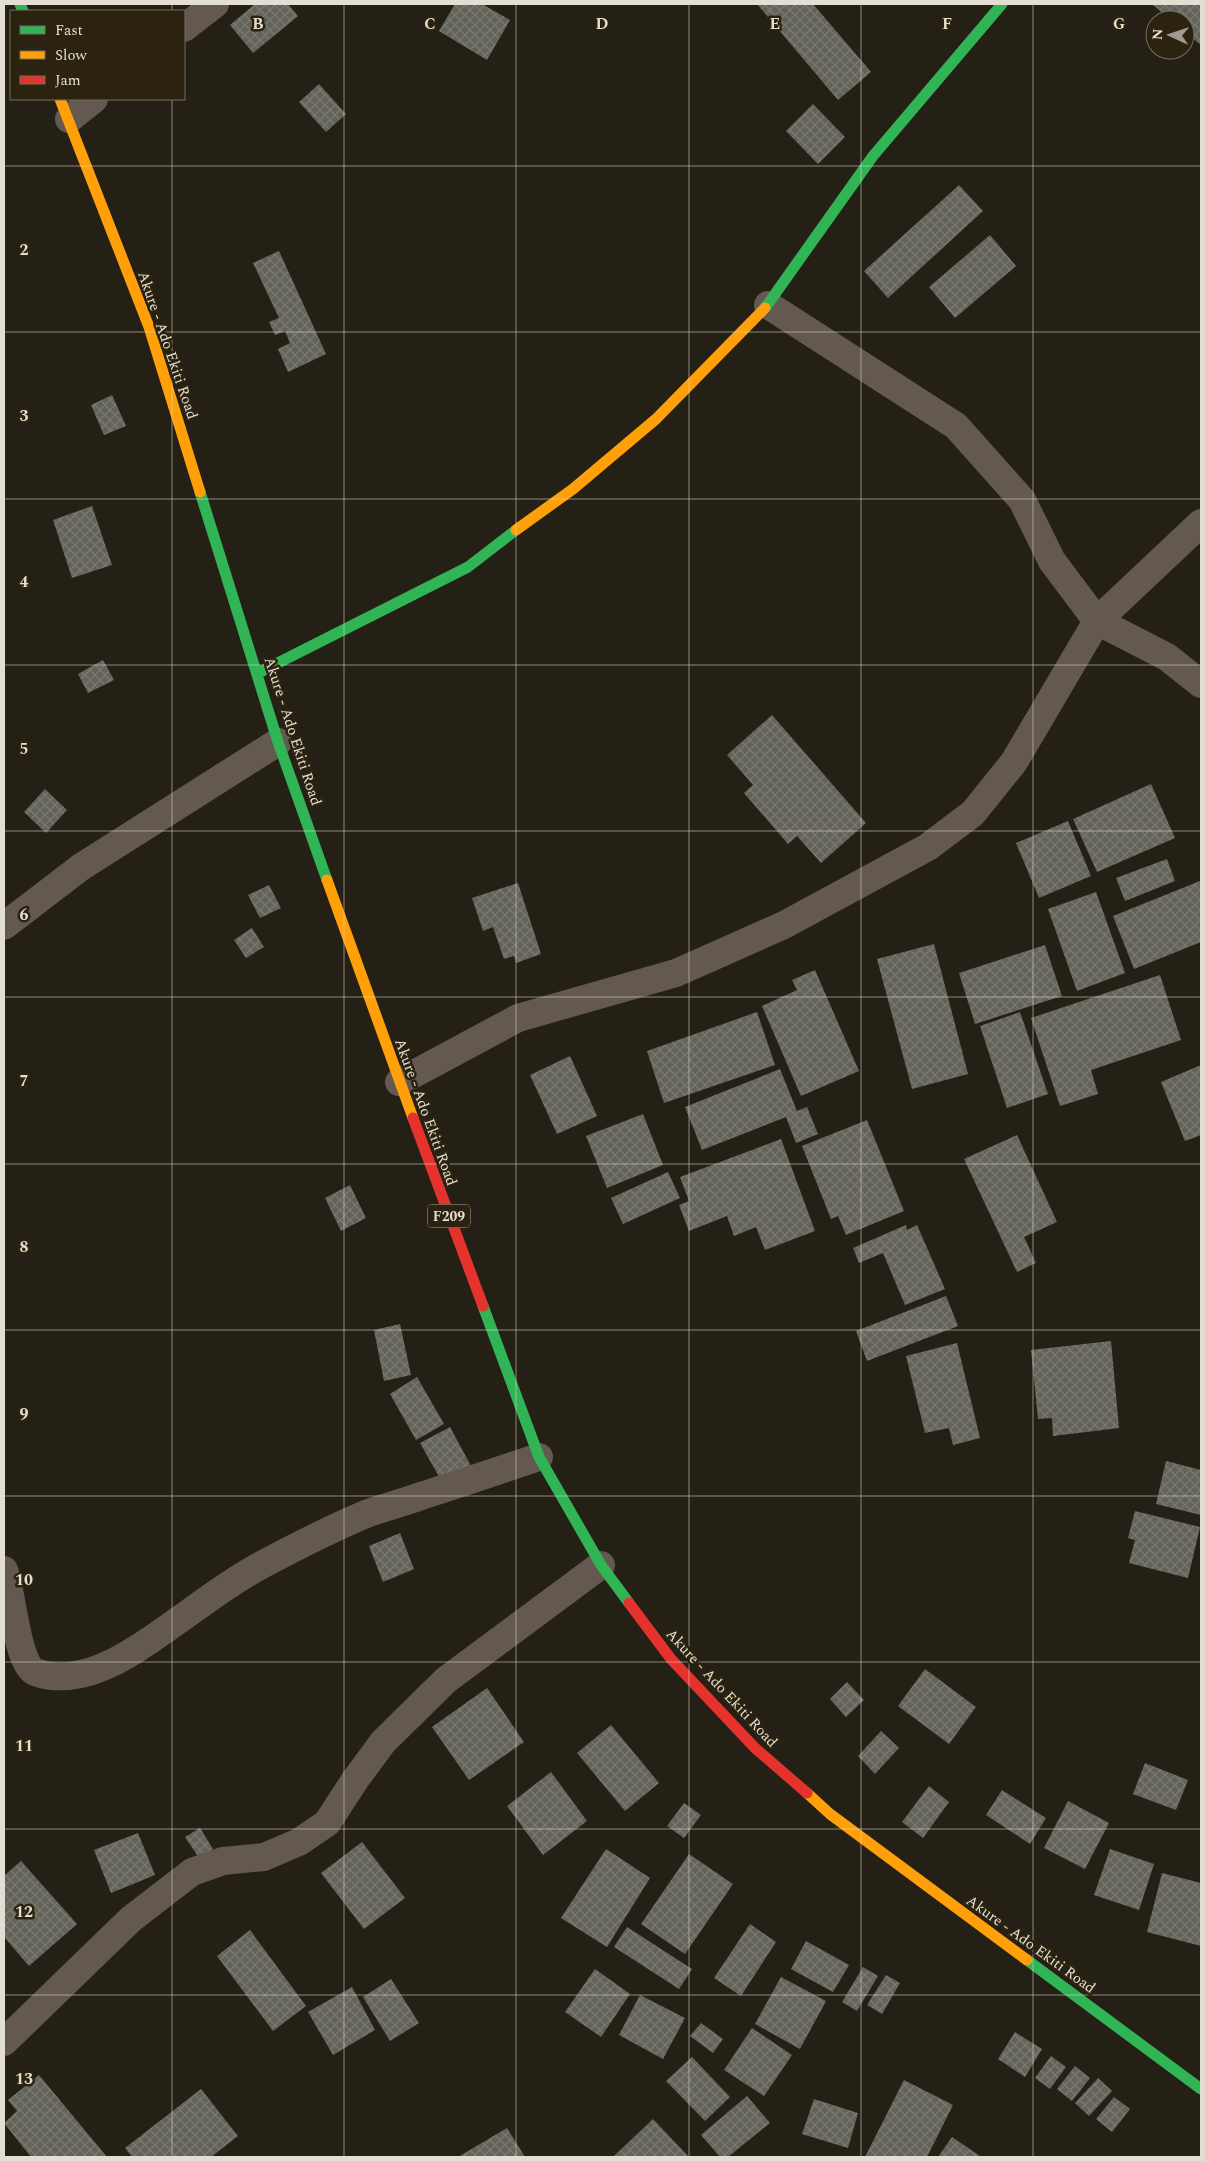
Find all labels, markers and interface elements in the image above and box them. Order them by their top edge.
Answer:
legend [10,10,185,100]
north arrow [1145,10,1195,60]
text: B [252,12,264,36]
text: C [424,12,436,36]
text: D [596,12,609,36]
text: E [770,12,780,36]
text: F [942,12,952,36]
text: G [1113,12,1125,36]
text: Fast [55,19,83,42]
text: N [1147,28,1168,41]
text: Slow [55,44,87,67]
text: Jam [55,69,81,92]
text: 2 [20,238,29,262]
street label: Akure - Ado Ekiti Road [131,268,204,422]
text: 3 [20,404,29,428]
text: 4 [20,570,29,594]
street label: Akure - Ado Ekiti Road [258,654,327,809]
text: 5 [20,737,28,761]
text: 6 [20,903,29,927]
street label: Akure - Ado Ekiti Road [388,1035,463,1189]
text: 7 [20,1069,29,1093]
road number: F209 [428,1204,470,1228]
text: 8 [20,1235,29,1259]
text: 9 [20,1402,29,1426]
text: 10 [15,1568,33,1592]
street label: Akure - Ado Ekiti Road [660,1624,783,1753]
text: 11 [15,1734,33,1758]
street label: Akure - Ado Ekiti Road [961,1889,1100,1999]
text: 12 [15,1900,33,1924]
text: 13 [15,2067,33,2091]

